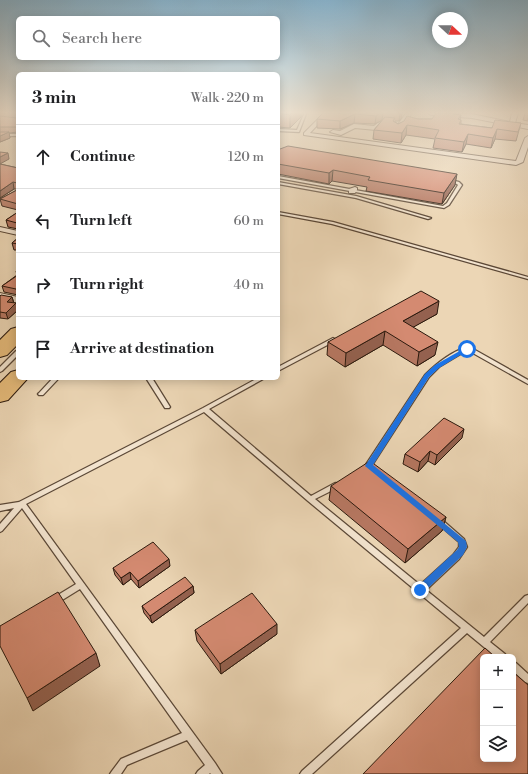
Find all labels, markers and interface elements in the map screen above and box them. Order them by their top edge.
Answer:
north arrow [432,12,468,48]
search box [16,16,280,60]
icon: search [30,27,52,49]
text: Search here [62,29,142,48]
text: 3 min [32,87,76,109]
text: Walk · 220 m [191,90,264,106]
icon: ahead [32,146,54,168]
text: Continue [70,147,135,166]
text: 120 m [228,149,264,165]
icon: left [32,210,54,232]
text: Turn left [70,211,132,230]
text: 60 m [233,213,264,229]
icon: right [32,274,54,296]
text: Turn right [70,275,144,294]
text: 40 m [234,277,264,293]
icon: arrive [32,338,54,360]
text: Arrive at destination [70,339,214,358]
route start [458,340,476,358]
route end [411,581,429,599]
map controls [480,654,516,762]
button: + [480,654,516,690]
button: − [480,690,516,726]
button: layers [480,726,516,762]

